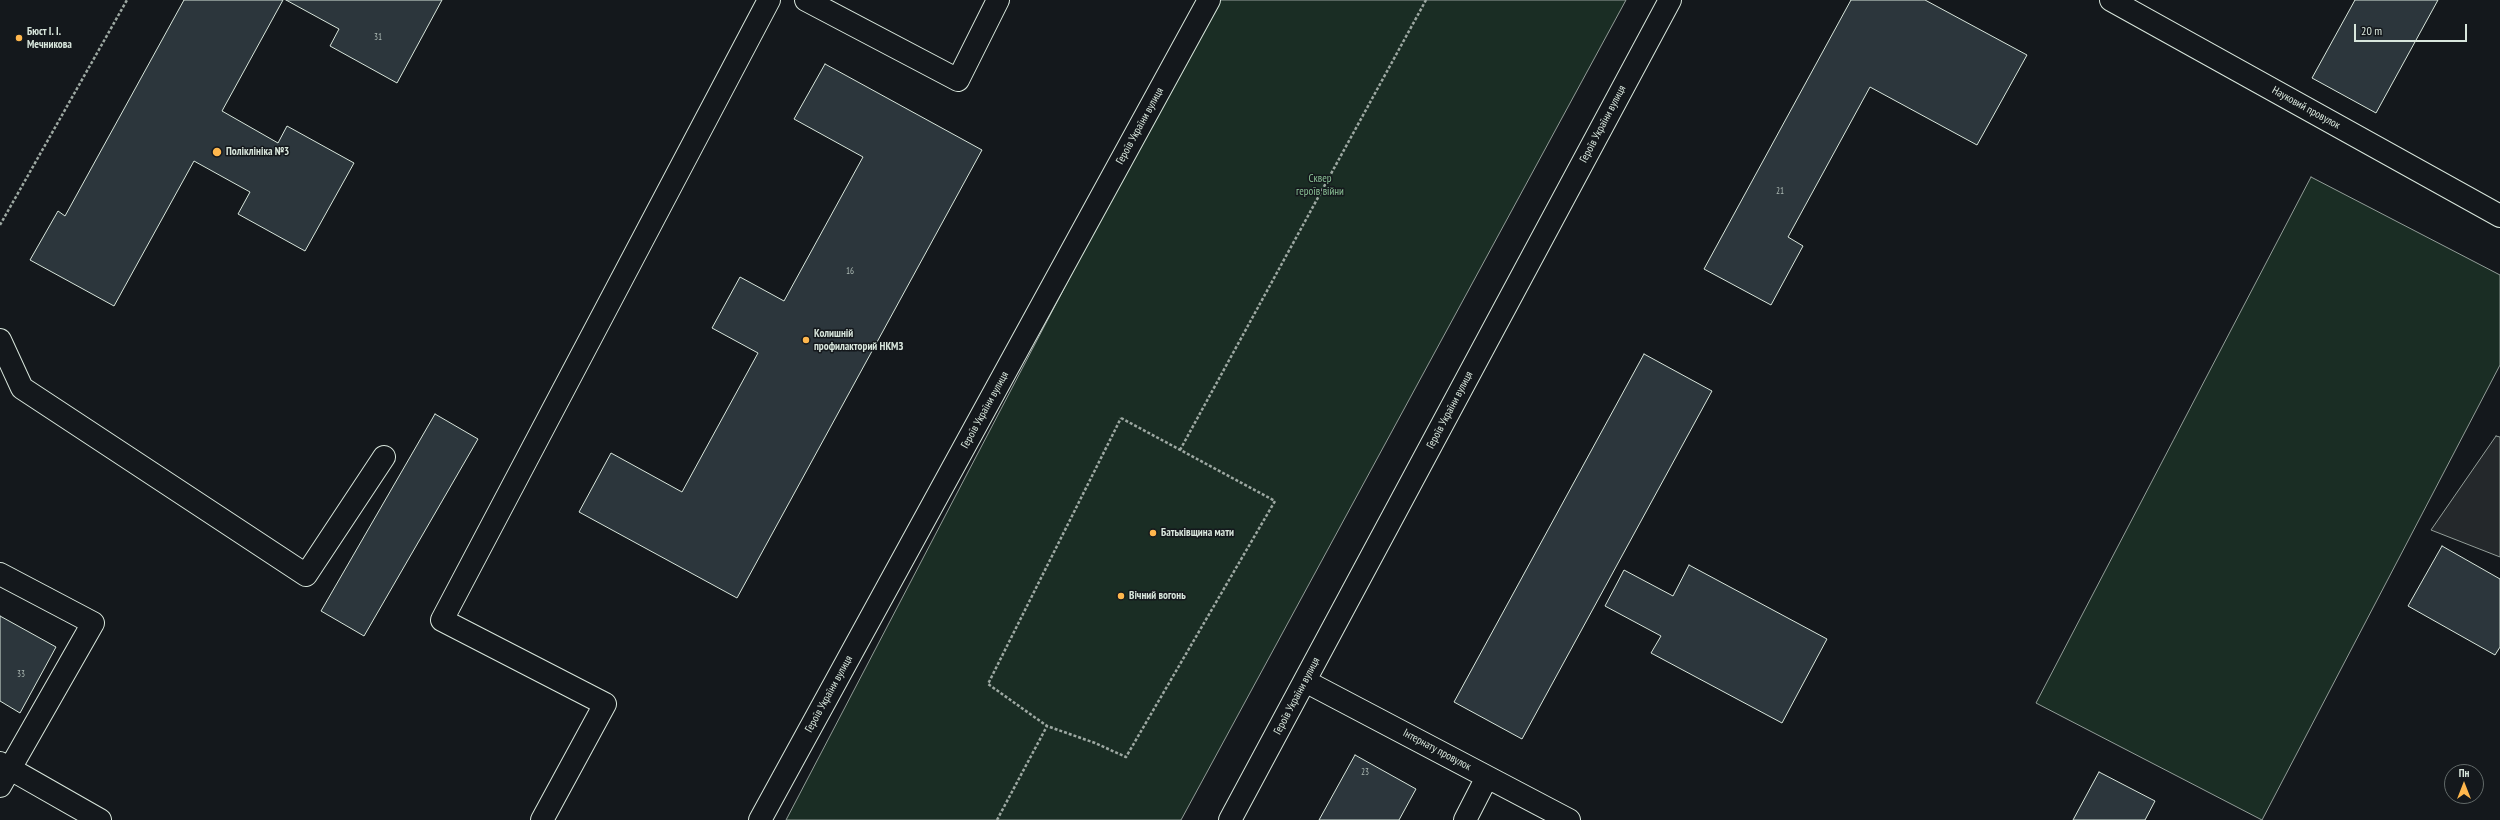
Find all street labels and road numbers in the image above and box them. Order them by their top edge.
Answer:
street label: Героїв України вулиця [1577,83,1629,165]
street label: Науковий провулок [2270,84,2342,132]
street label: Героїв України вулиця [1113,85,1167,167]
street label: Героїв України вулиця [958,369,1012,451]
street label: Героїв України вулиця [1424,369,1476,451]
street label: Героїв України вулиця [802,653,856,735]
street label: Героїв України вулиця [1271,655,1323,737]
street label: Інтернату провулок [1401,726,1473,774]

